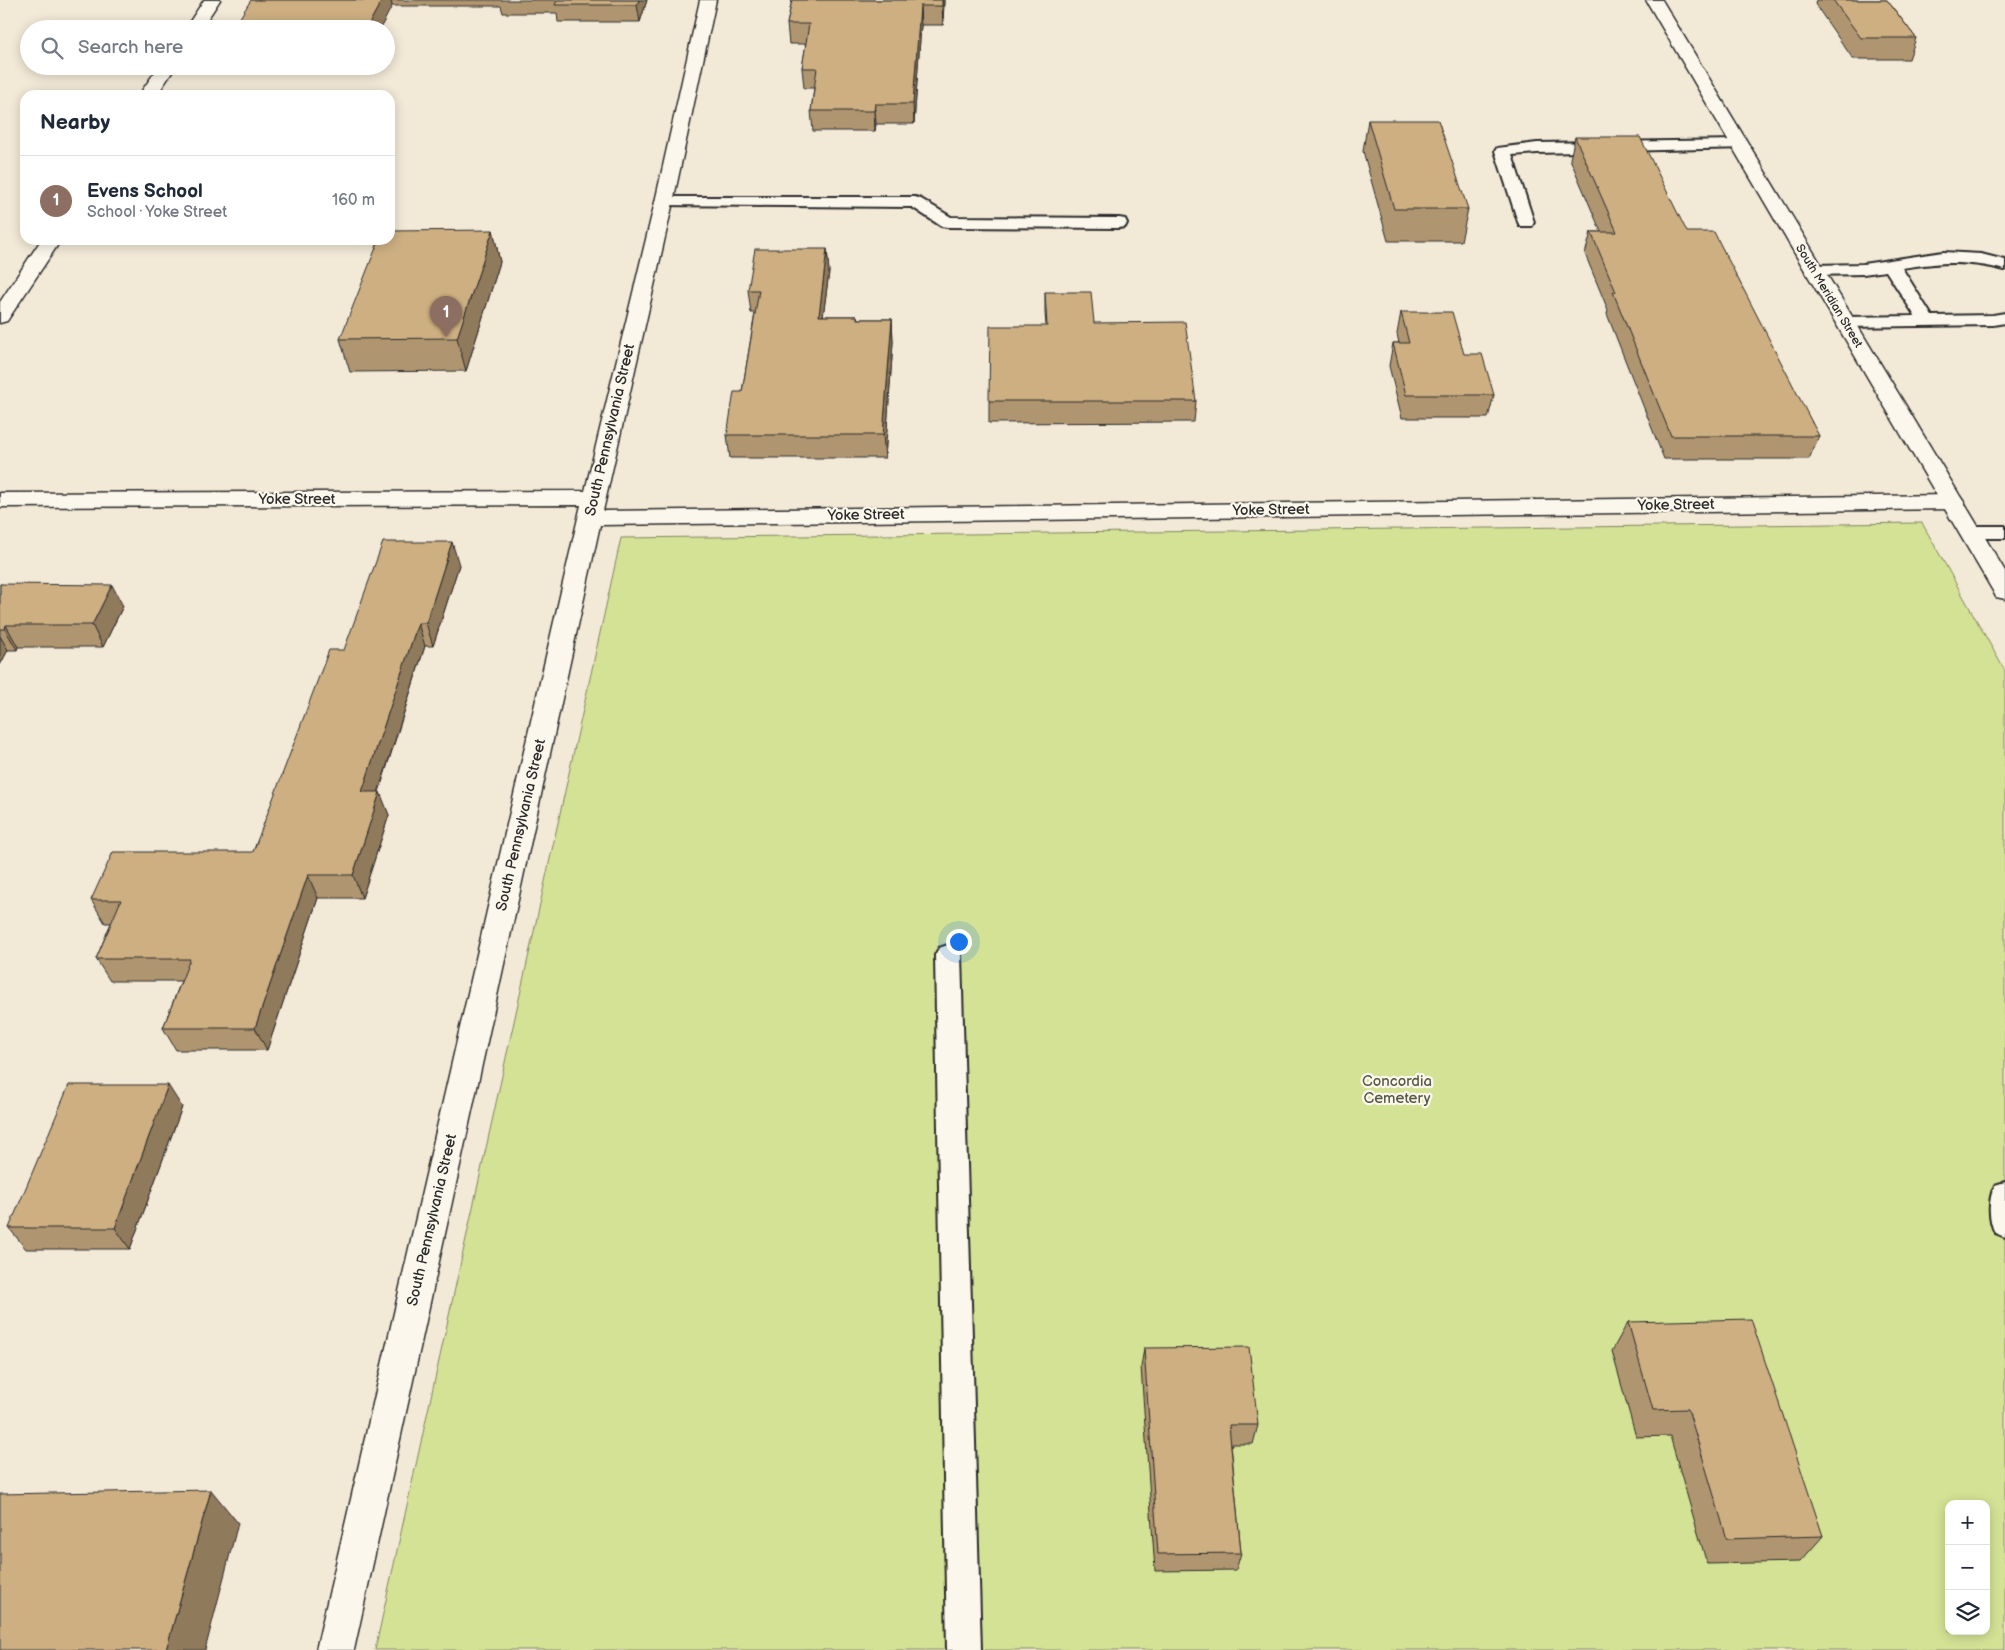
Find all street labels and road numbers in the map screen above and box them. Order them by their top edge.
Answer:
street label: South Meridian Street [1792,242,1866,351]
street label: South Pennsylvania Street [581,342,639,518]
street label: Yoke Street [258,490,336,509]
street label: Yoke Street [1636,495,1715,515]
street label: Yoke Street [1231,500,1310,520]
street label: Yoke Street [826,505,905,525]
street label: South Pennsylvania Street [492,737,550,913]
street label: South Pennsylvania Street [403,1132,461,1308]

